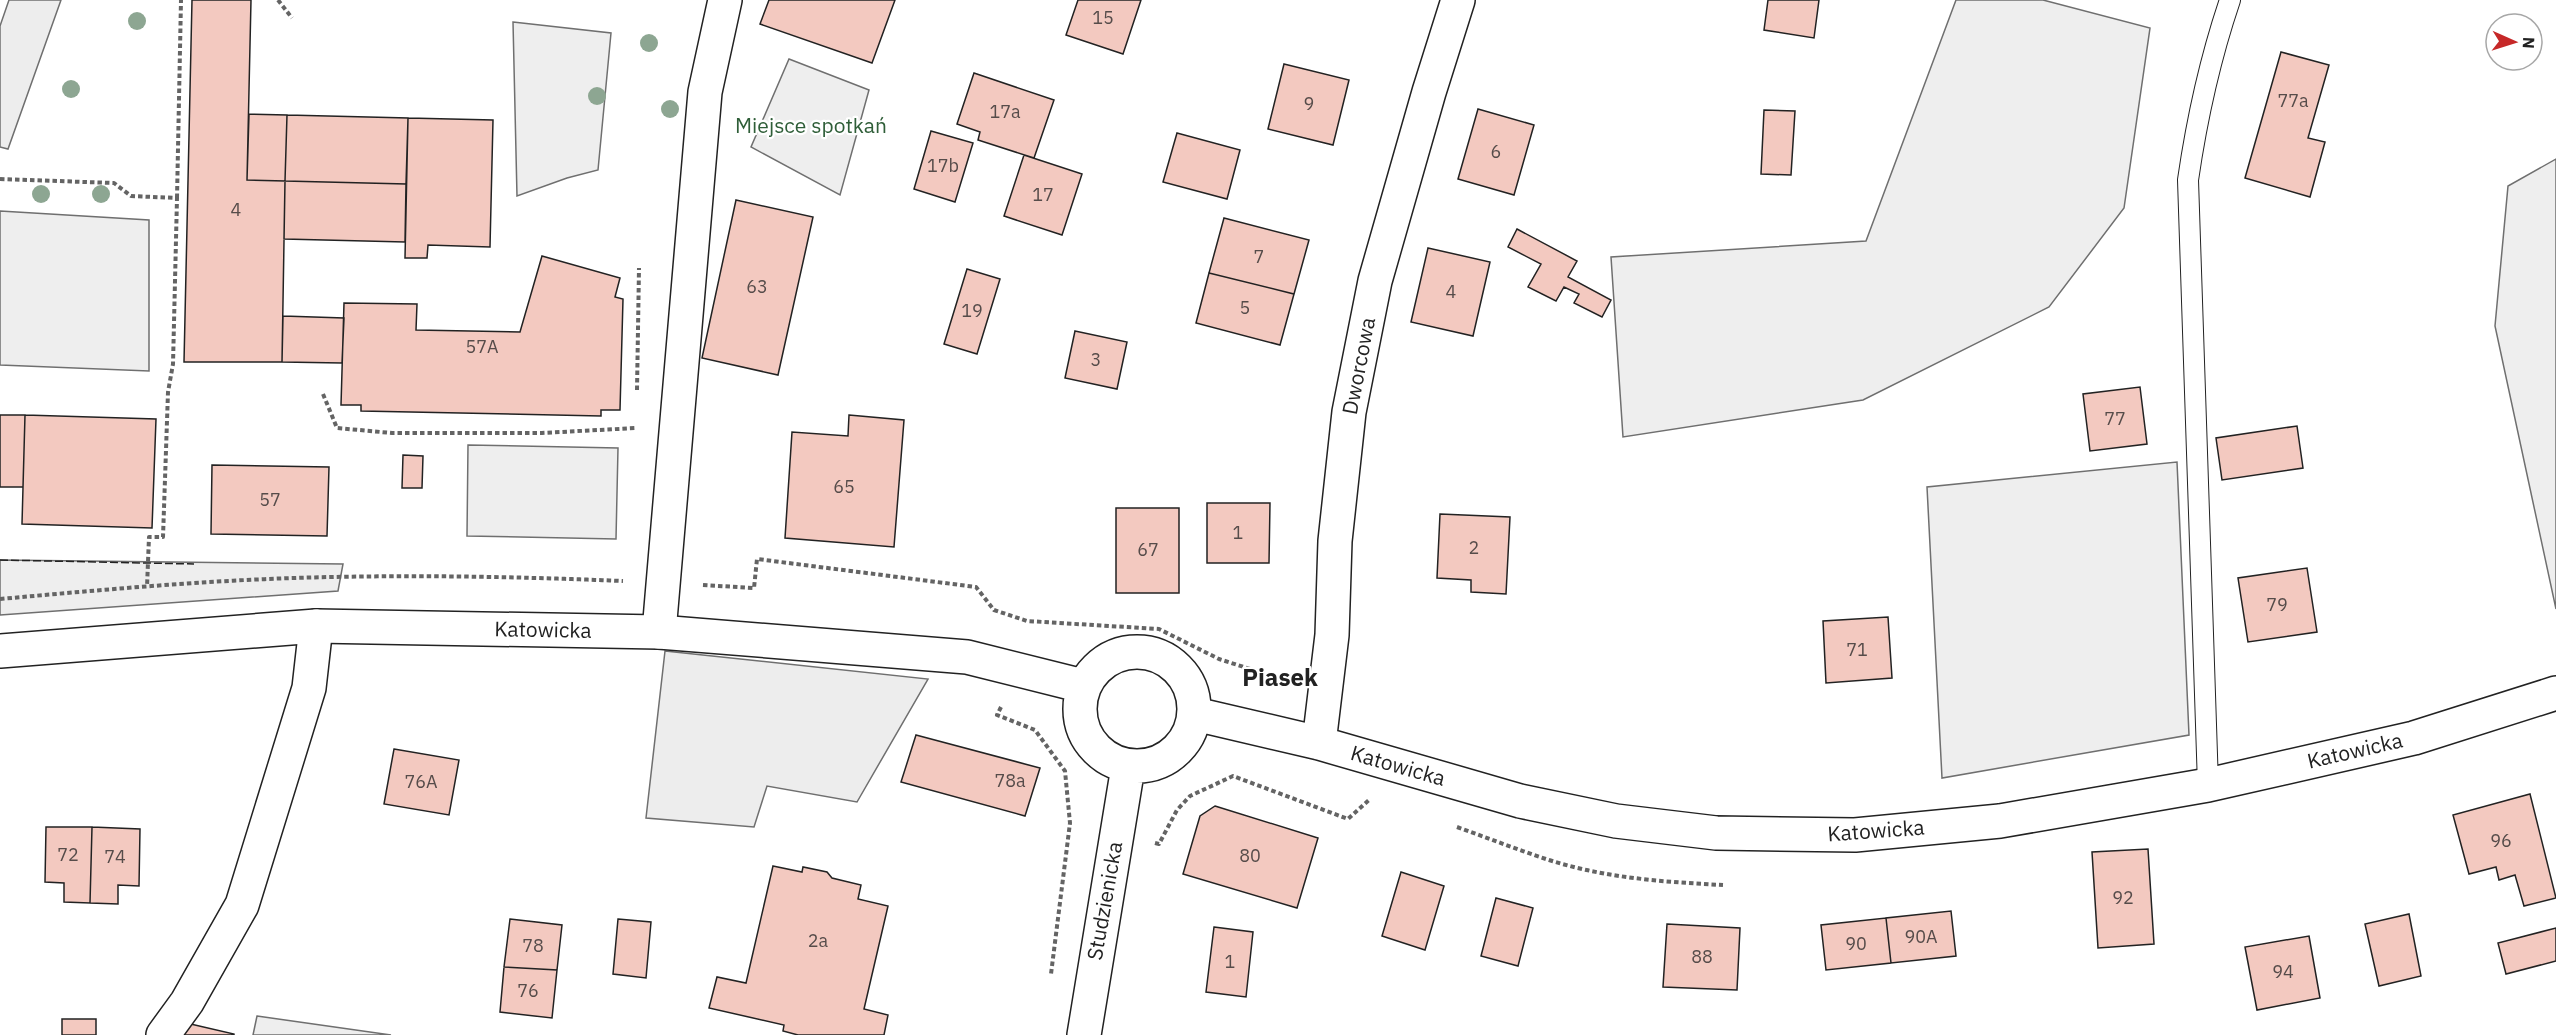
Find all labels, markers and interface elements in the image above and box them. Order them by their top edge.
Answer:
house number: 15 [1092,6,1114,29]
north arrow [2484,12,2544,72]
text: N [2519,36,2539,49]
house number: 77a [2277,89,2309,112]
house number: 9 [1304,92,1314,115]
house number: 17a [989,100,1021,123]
park label: Miejsce spotkań [735,111,887,139]
house number: 6 [1491,140,1501,163]
house number: 17b [927,154,959,177]
house number: 17 [1032,183,1054,206]
house number: 4 [231,198,242,221]
house number: 7 [1254,245,1264,268]
house number: 63 [746,275,768,298]
house number: 4 [1446,280,1457,303]
house number: 5 [1240,296,1250,319]
house number: 19 [961,299,983,322]
street label: Dworcowa [1335,315,1381,417]
house number: 57A [465,335,499,358]
house number: 3 [1091,348,1101,371]
house number: 77 [2104,407,2126,430]
house number: 65 [833,475,855,498]
house number: 57 [259,488,281,511]
house number: 1 [1233,521,1243,544]
house number: 2 [1469,536,1479,559]
house number: 67 [1137,538,1159,561]
house number: 79 [2266,593,2288,616]
street label: Katowicka [494,614,592,644]
house number: 71 [1846,638,1868,661]
district label: Piasek [1242,661,1318,693]
street label: Katowicka [2304,725,2405,775]
street label: Katowicka [1348,738,1449,792]
house number: 78a [994,769,1026,792]
house number: 76A [404,770,438,793]
street label: Katowicka [1826,813,1925,847]
house number: 96 [2490,829,2512,852]
street label: Studzienicka [1080,839,1128,962]
house number: 72 [57,843,79,866]
house number: 80 [1239,844,1261,867]
house number: 74 [104,845,126,868]
house number: 92 [2112,886,2134,909]
house number: 90A [1904,925,1938,948]
house number: 2a [808,929,829,952]
house number: 90 [1845,932,1867,955]
house number: 78 [522,934,544,957]
house number: 88 [1691,945,1713,968]
house number: 1 [1225,950,1235,973]
house number: 94 [2272,960,2294,983]
house number: 76 [517,979,539,1002]

